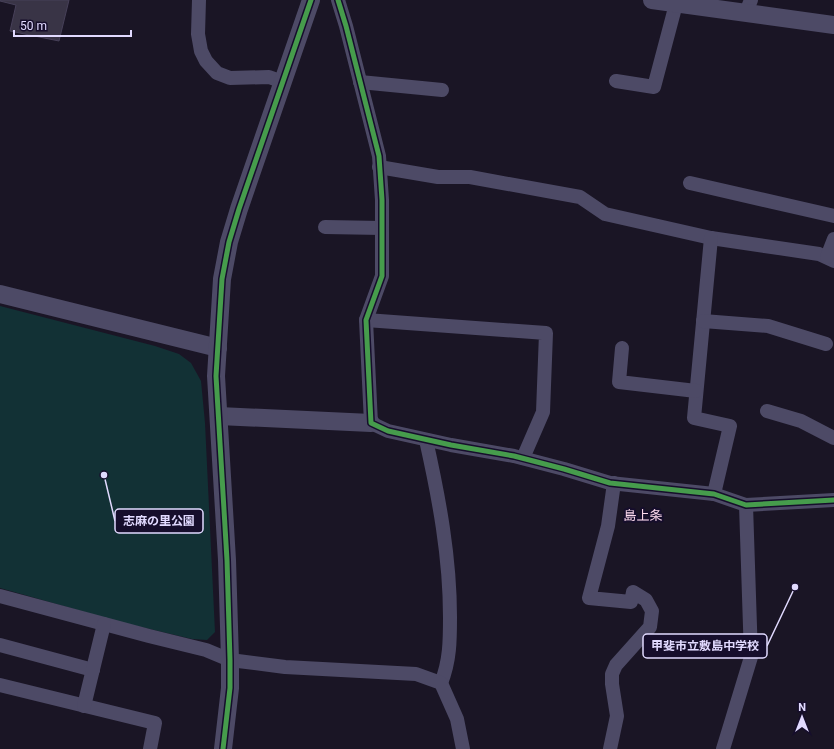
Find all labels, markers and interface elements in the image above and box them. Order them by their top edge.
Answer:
scale bar [14,12,131,38]
text: 50 m [20,19,47,33]
district label: 島上条 [623,508,663,523]
callout: 志麻の里公園 [115,509,203,533]
text: 志麻の里公園 [123,514,195,528]
callout: 甲斐市立敷島中学校 [643,634,767,658]
text: 甲斐市立敷島中学校 [651,639,759,653]
north arrow [782,697,822,737]
text: N [798,701,806,714]

